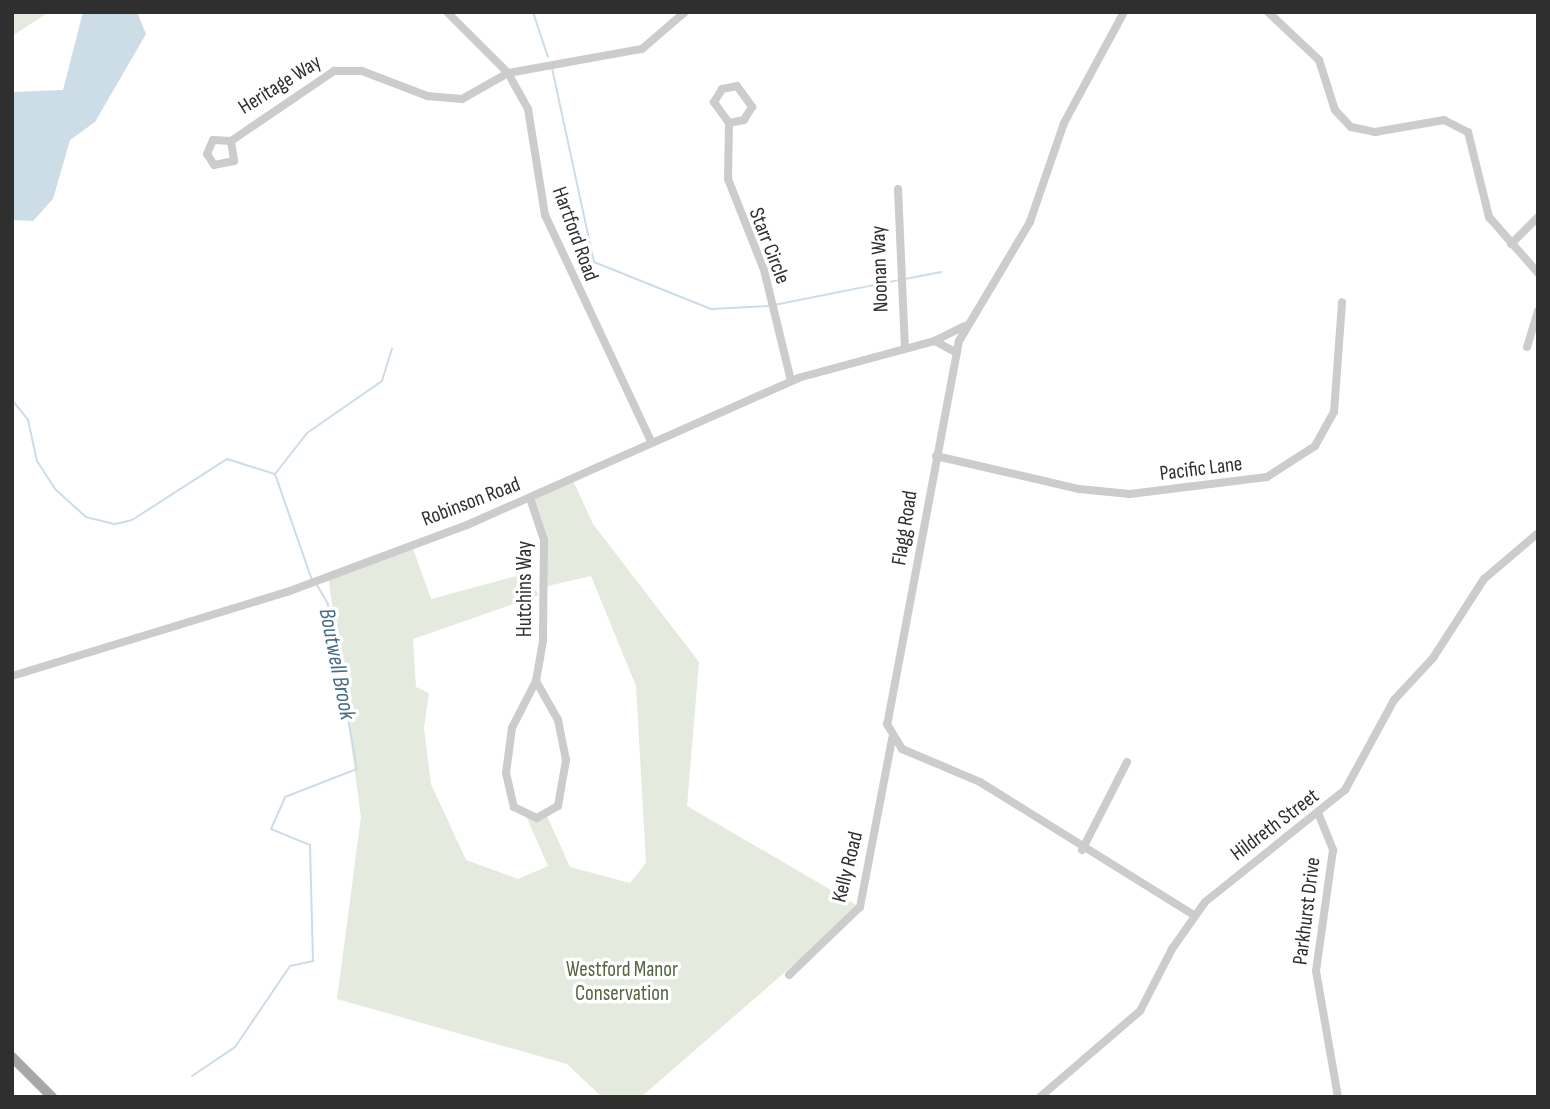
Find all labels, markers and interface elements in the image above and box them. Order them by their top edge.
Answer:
street label: Heritage Way [234,50,326,120]
street label: Hartford Road [546,183,604,285]
street label: Starr Circle [743,204,795,288]
street label: Noonan Way [866,225,894,313]
street label: Pacific Lane [1158,451,1244,487]
street label: Robinson Road [418,472,524,532]
street label: Flagg Road [887,489,923,567]
street label: Hutchins Way [512,541,538,637]
water label: Boutwell Brook [313,606,361,722]
street label: Hildreth Street [1226,784,1324,866]
street label: Kelly Road [827,829,869,905]
street label: Parkhurst Drive [1288,856,1326,966]
park label: Westford Manor Conservation [566,957,678,1007]

